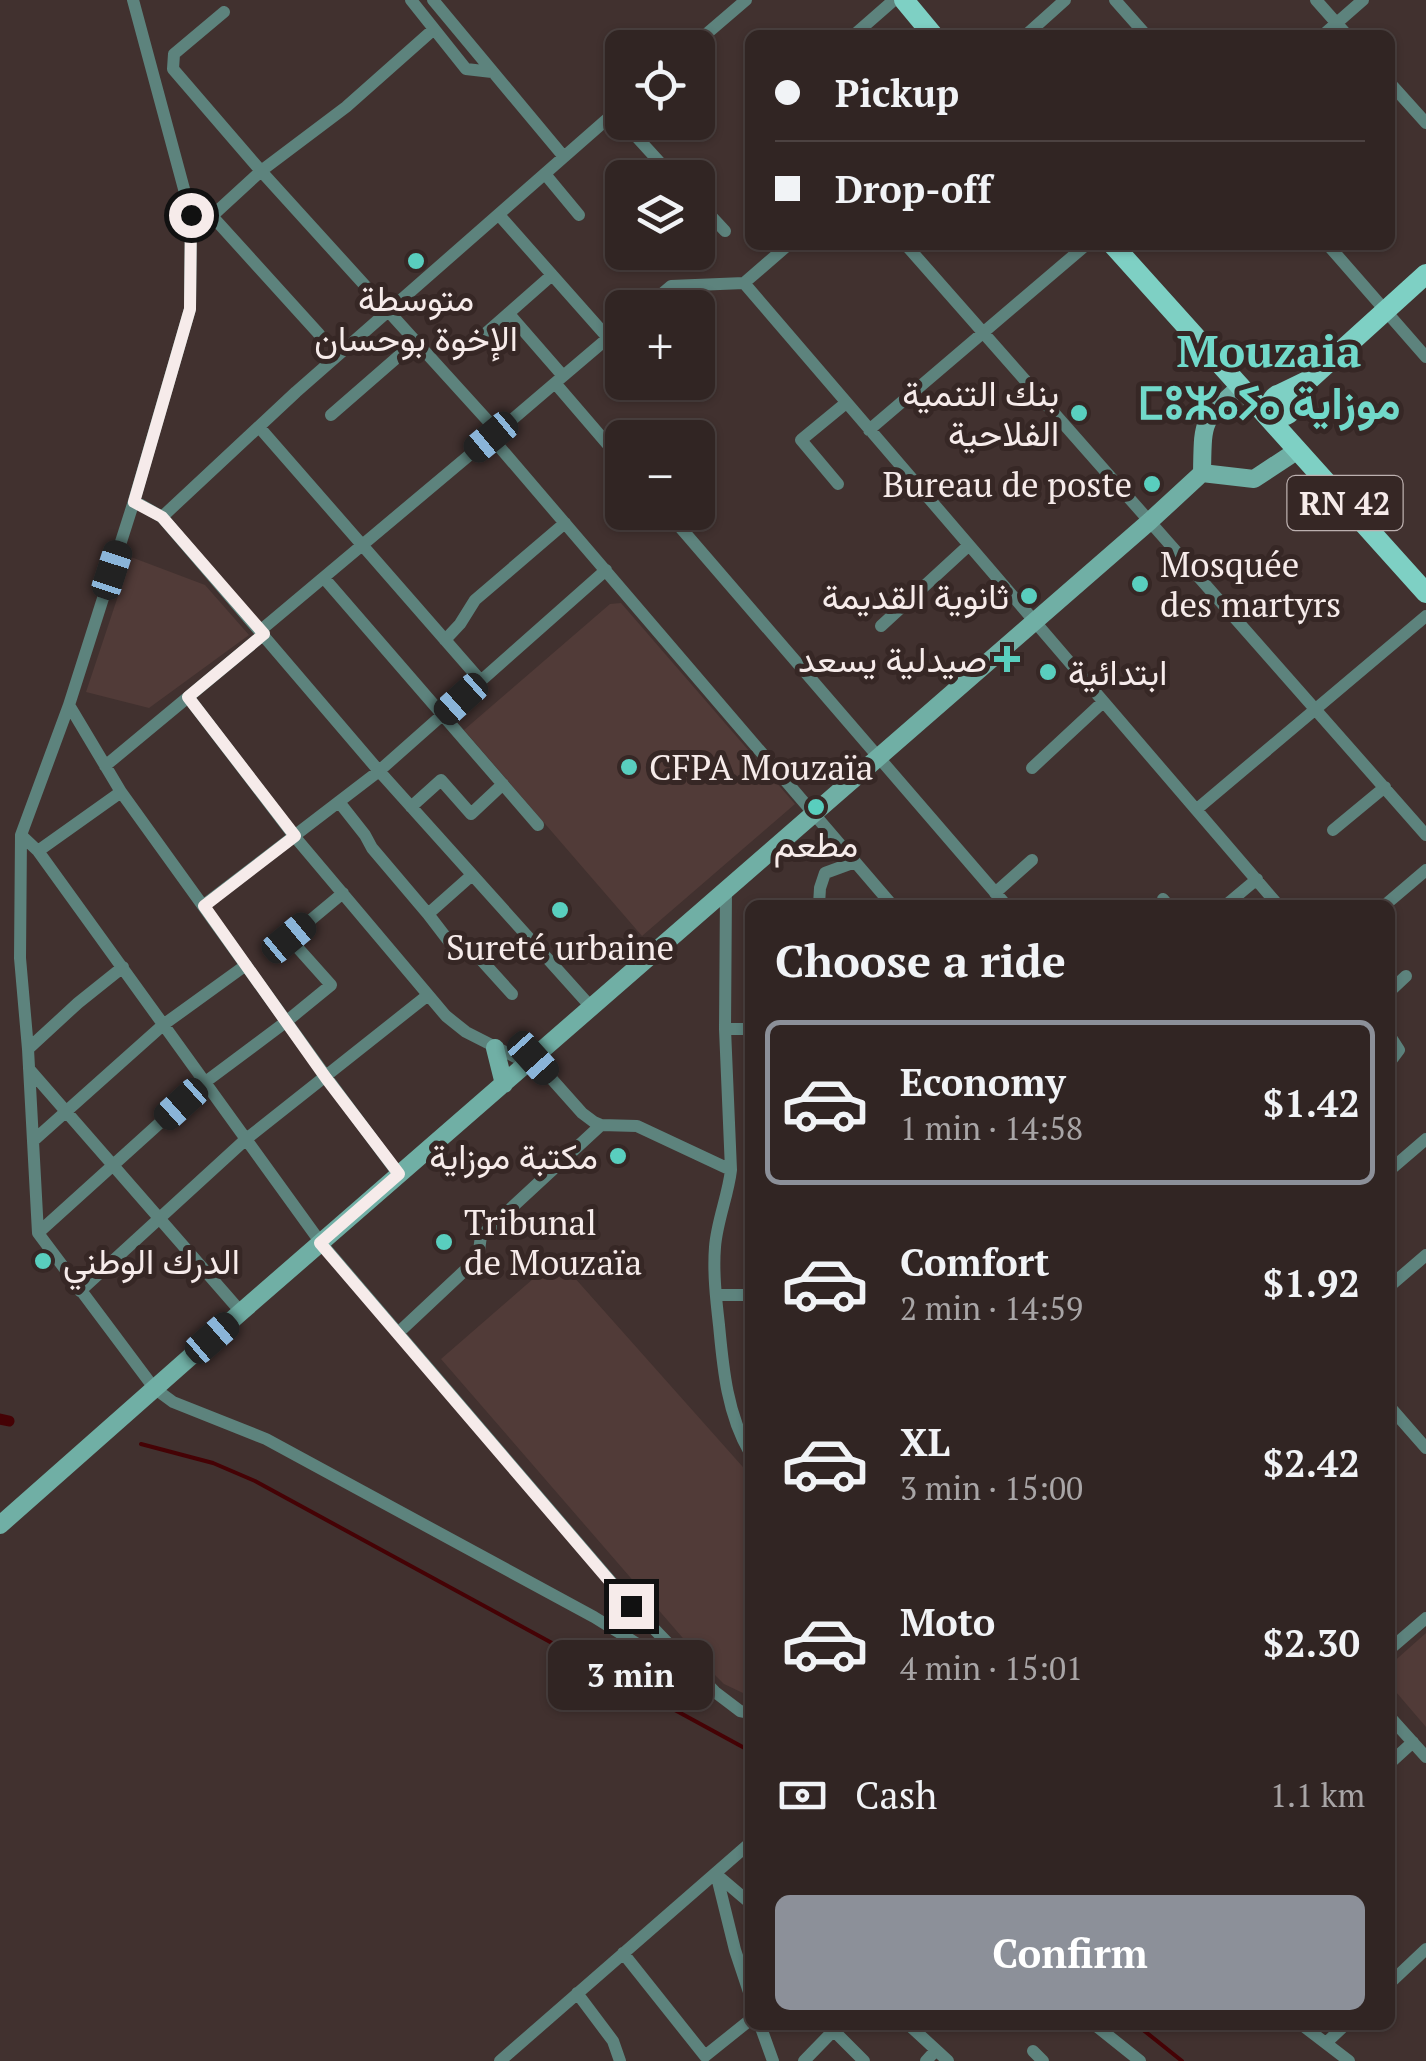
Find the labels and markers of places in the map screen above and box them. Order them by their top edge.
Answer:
marker: متوسطة الإخوة بوحسان [405,250,427,272]
place label: متوسطة الإخوة بوحسان [314,275,518,362]
place label: بنك التنمية الفلاحية [902,370,1059,456]
marker: بنك التنمية الفلاحية [1068,402,1090,424]
place label: Bureau de poste [883,461,1132,507]
marker: Bureau de poste [1141,473,1163,495]
place label: Mosquée des martyrs [1160,541,1341,627]
place label: ثانوية القديمة [822,573,1009,619]
marker: Mosquée des martyrs [1129,573,1151,595]
marker: ثانوية القديمة [1018,585,1040,607]
place label: صيدلية يسعد [798,636,987,682]
marker: صيدلية يسعد [996,648,1018,670]
place label: ابتدائية [1068,649,1167,695]
marker: ابتدائية [1037,661,1059,683]
place label: CFPA Mouzaïa [649,744,873,790]
marker: CFPA Mouzaïa [618,756,640,778]
marker: مطعم [805,796,827,818]
place label: مطعم [774,821,858,868]
marker: Sureté urbaine [549,899,571,921]
place label: Sureté urbaine [446,924,674,970]
place label: مكتبة موزاية [429,1133,598,1179]
marker: مكتبة موزاية [607,1145,629,1167]
place label: Tribunal de Mouzaïa [464,1199,642,1285]
marker: Tribunal de Mouzaïa [433,1231,455,1253]
place label: الدرك الوطني [63,1238,240,1291]
marker: الدرك الوطني [32,1250,54,1272]

